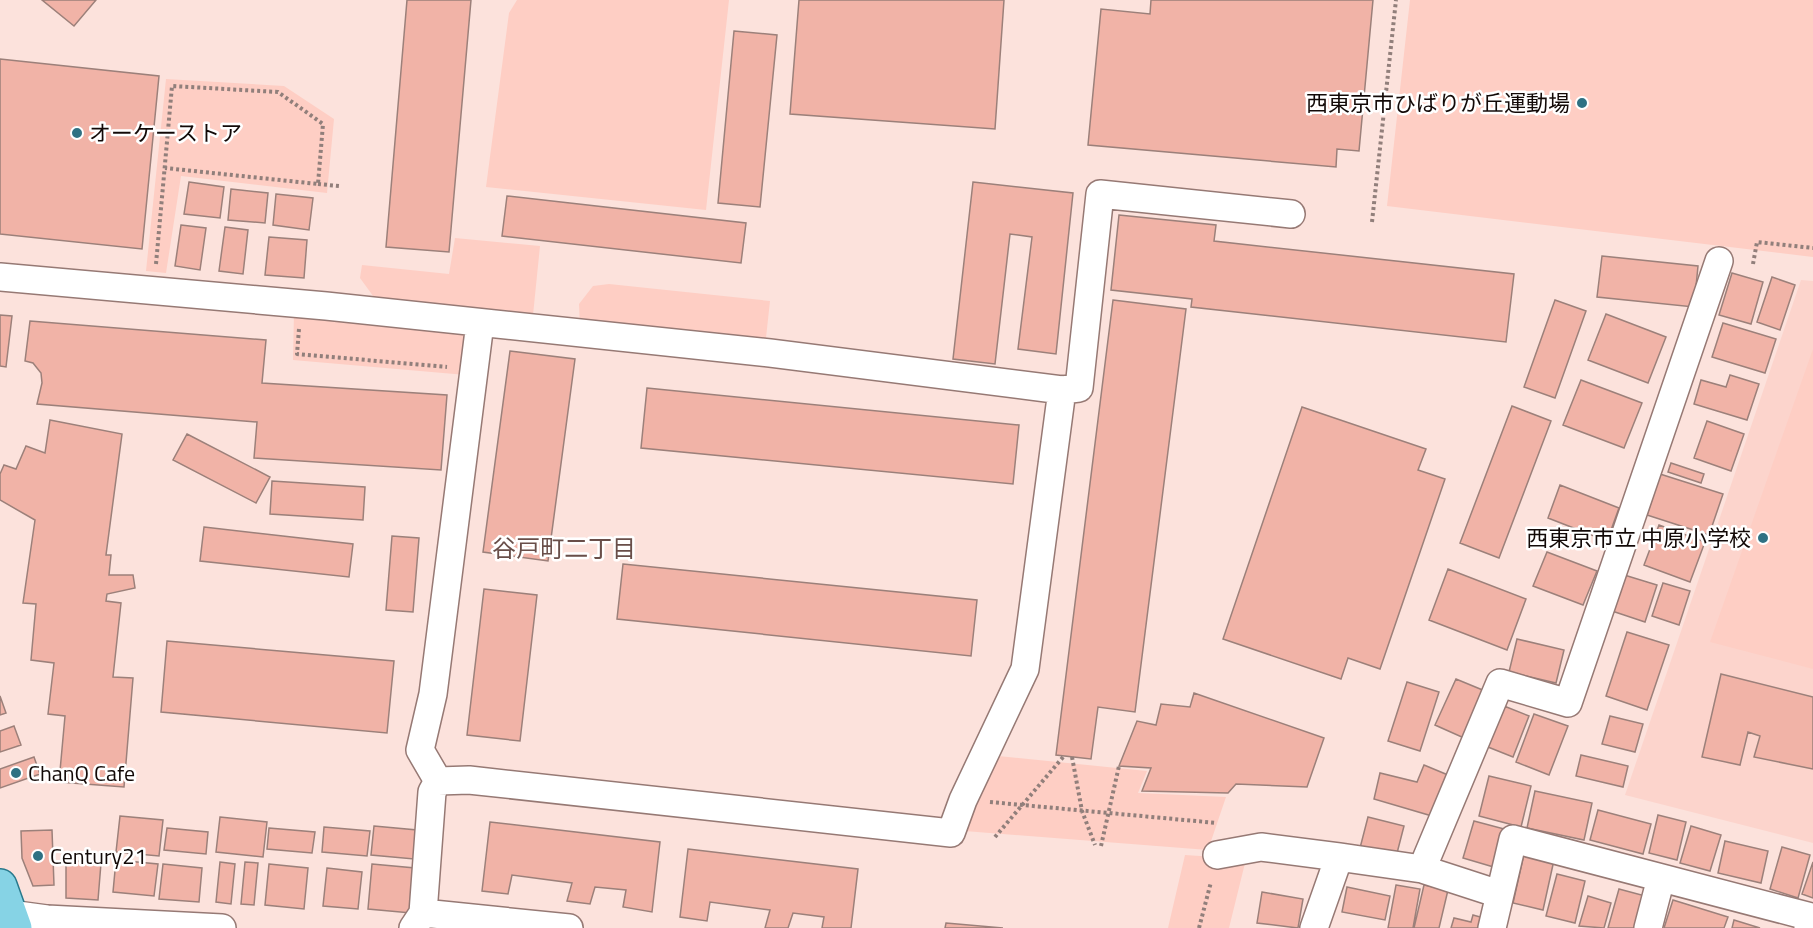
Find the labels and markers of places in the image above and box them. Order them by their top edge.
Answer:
place label: 西東京市ひばりが丘運動場 [1306,86,1570,120]
marker: 西東京市ひばりが丘運動場 [1575,96,1589,110]
place label: オーケーストア [89,116,242,150]
marker: オーケーストア [70,126,84,140]
place label: 西東京市立 中原小学校 [1526,521,1751,555]
marker: 西東京市立 中原小学校 [1756,531,1770,545]
place label: ChanQ Cafe [28,756,135,790]
marker: ChanQ Cafe [9,766,23,780]
place label: Century21 [50,839,147,873]
marker: Century21 [31,849,45,863]

